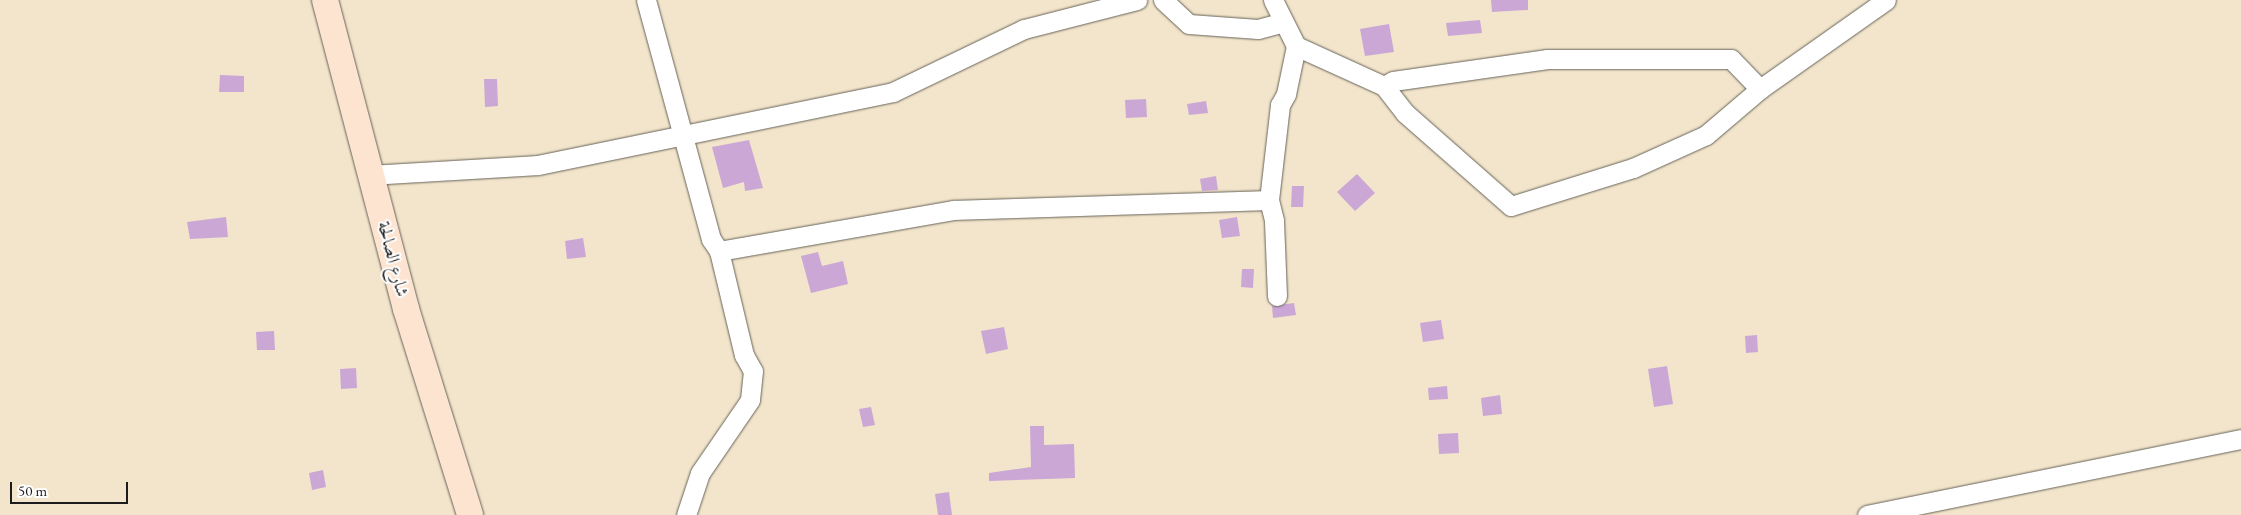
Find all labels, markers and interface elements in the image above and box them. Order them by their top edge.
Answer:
street label: شارع الصالحة [373,219,413,299]
scale bar [12,472,130,504]
text: 50 m [18,481,47,500]

